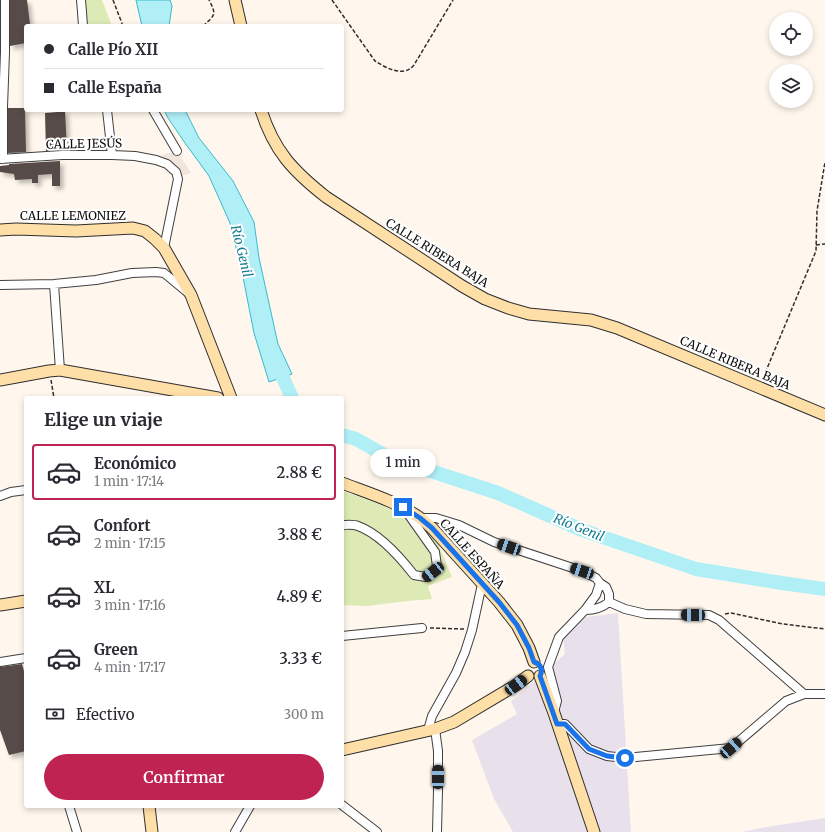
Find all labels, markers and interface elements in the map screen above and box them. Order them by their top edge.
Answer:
map controls [769,12,813,108]
button: locate [769,12,813,56]
text: Calle Pío XII [68,40,158,59]
button: layers [769,64,813,108]
text: Calle España [68,78,162,97]
street label: CALLE JESÚS [46,135,122,152]
street label: CALLE LEMONIEZ [20,208,126,223]
street label: CALLE RIBERA BAJA [383,215,492,291]
water label: Río Genil [227,223,256,279]
street label: CALLE RIBERA BAJA [678,332,793,393]
text: Elige un viaje [44,408,163,431]
callout: 1 min [370,449,436,477]
icon: car [46,454,82,490]
text: Económico [94,454,176,473]
text: 1 min [386,454,420,471]
text: 2.88 € [277,463,322,482]
text: 1 min · 17:14 [94,473,164,490]
route end [394,498,412,516]
water label: Río Genil [551,510,607,545]
icon: car [46,516,82,552]
text: Confort [94,516,151,535]
street label: CALLE ESPAÑA [437,516,508,592]
text: 3.88 € [277,525,322,544]
text: 2 min · 17:15 [94,535,166,552]
car [496,537,522,557]
car [420,560,446,584]
car [569,562,595,580]
icon: car [46,578,82,614]
text: XL [94,578,115,597]
text: 4.89 € [276,587,322,606]
text: 3 min · 17:16 [94,597,166,614]
car [681,609,705,621]
icon: car [46,640,82,676]
text: Green [94,640,138,659]
text: 3.33 € [279,649,322,668]
text: 4 min · 17:17 [94,659,166,676]
car [503,673,529,697]
icon: cash [44,703,66,725]
text: Efectivo [76,705,134,724]
text: 300 m [284,706,324,723]
car [718,736,744,760]
route start [616,749,634,767]
button: Confirmar [44,754,324,800]
car [432,765,444,789]

